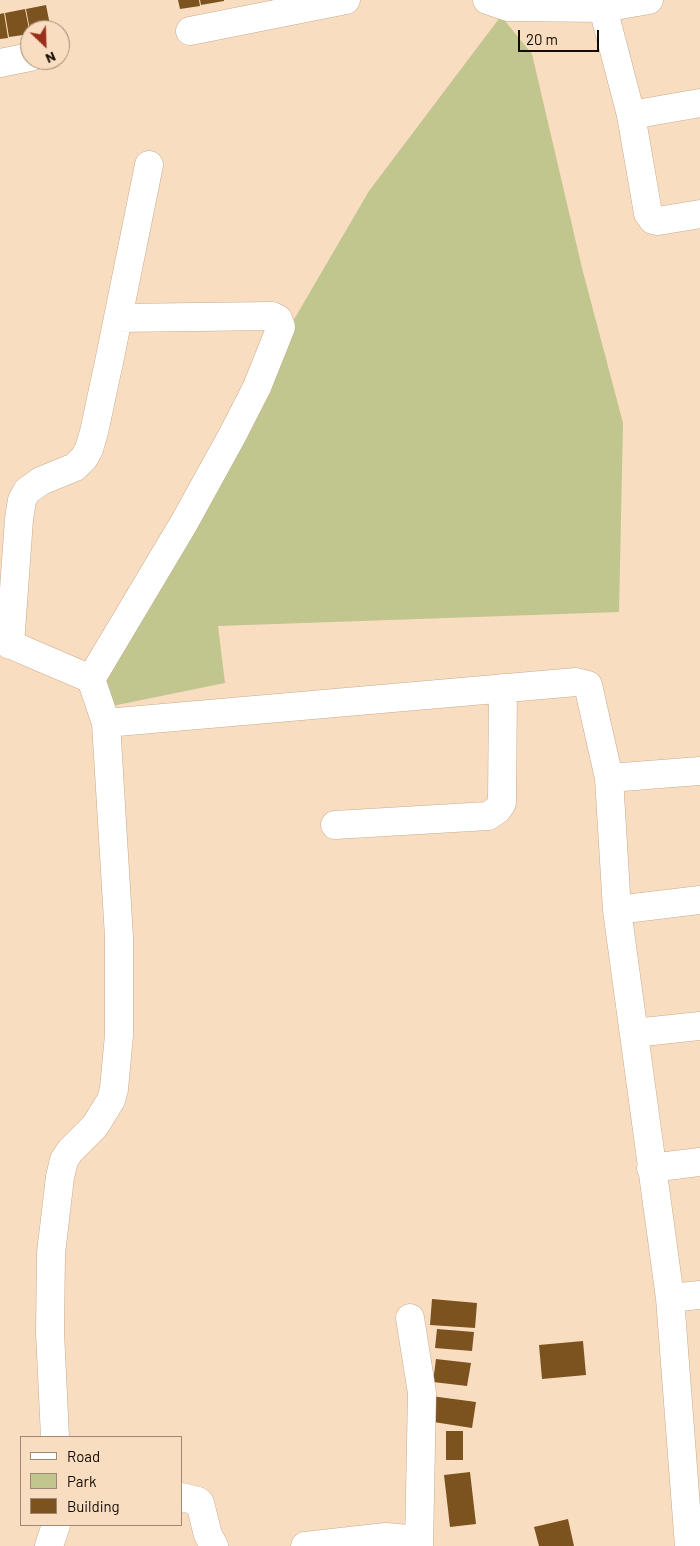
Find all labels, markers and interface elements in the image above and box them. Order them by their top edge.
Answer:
north arrow [20,20,70,70]
scale bar [520,20,601,52]
text: 20 m [526,30,558,48]
text: N [43,49,59,68]
legend [20,1436,182,1526]
text: Road [67,1447,100,1465]
text: Park [67,1472,96,1490]
text: Building [67,1497,120,1515]

